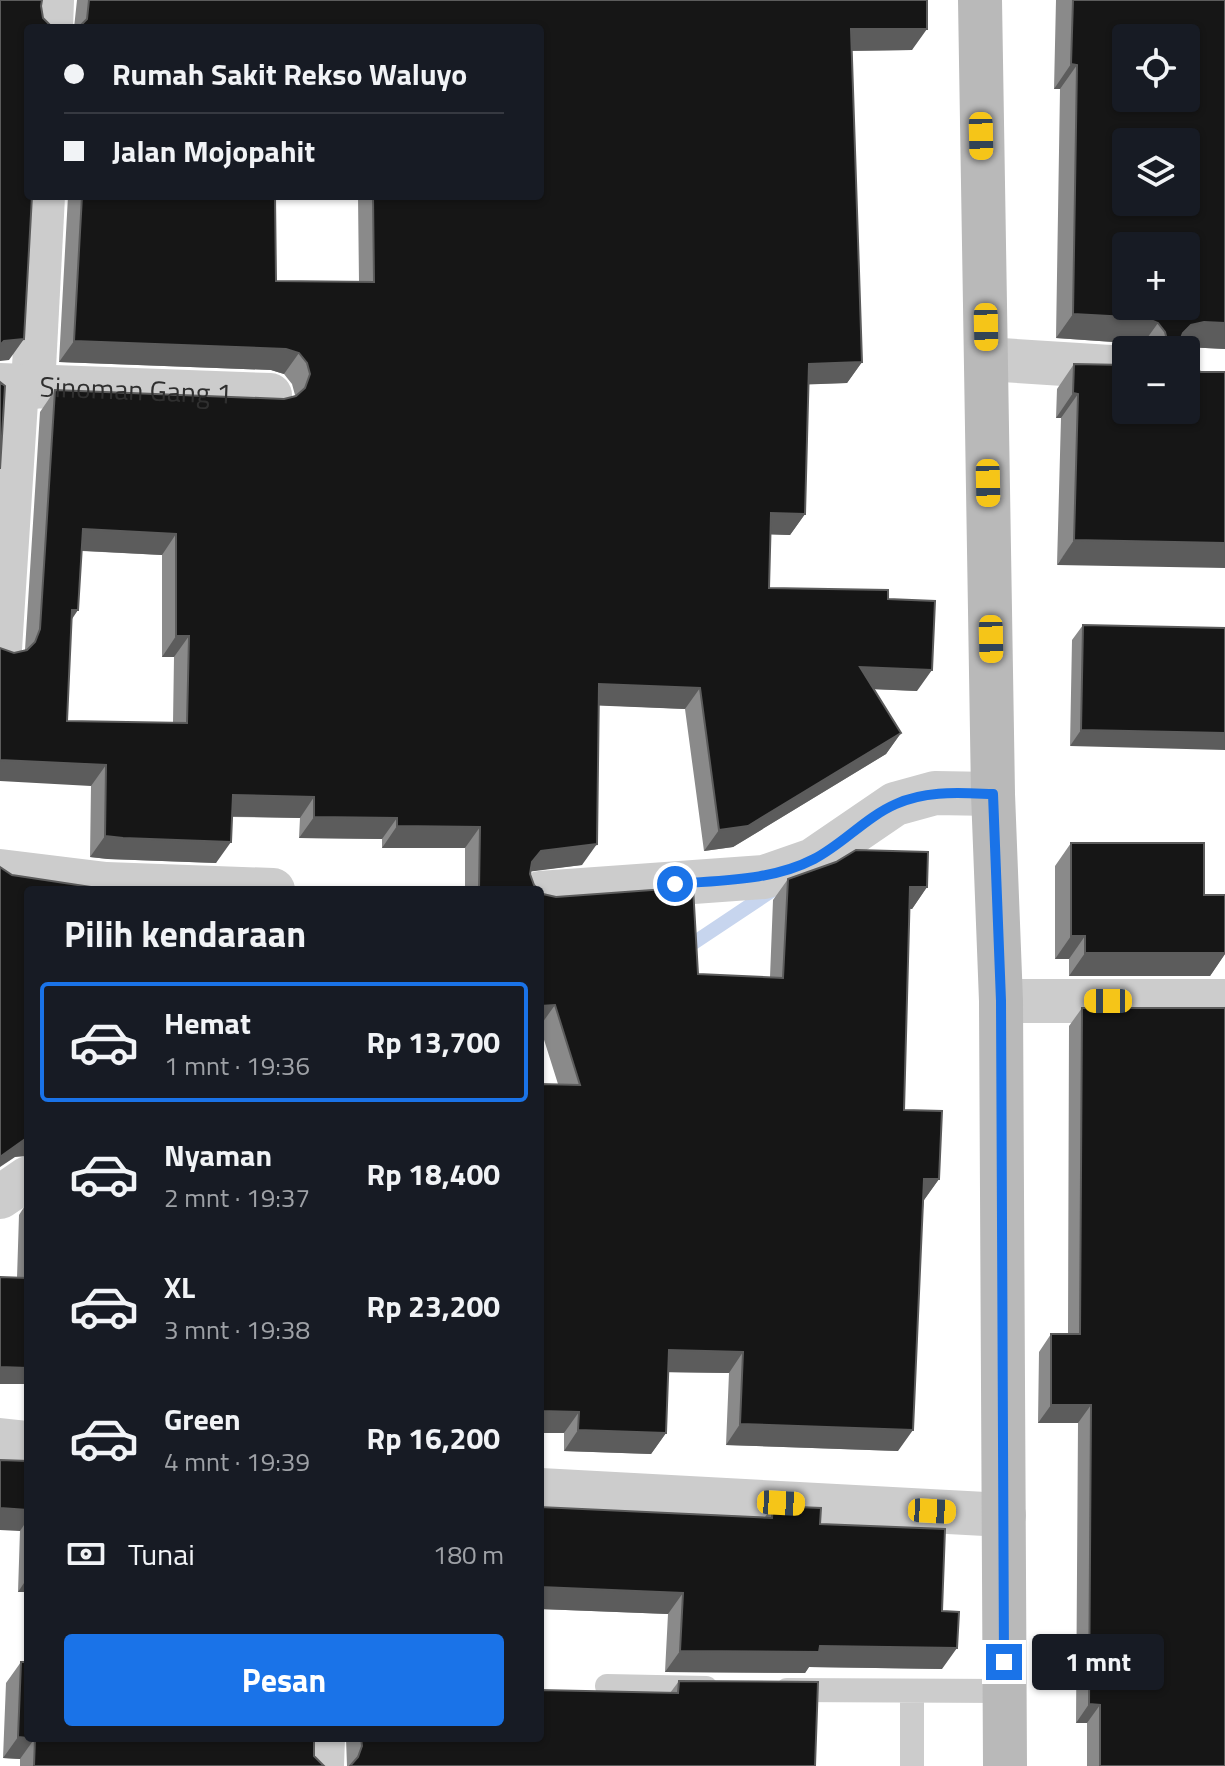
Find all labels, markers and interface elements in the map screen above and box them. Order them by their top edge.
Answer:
map controls [1112,24,1200,424]
button: locate [1112,24,1200,112]
text: Rumah Sakit Rekso Waluyo [112,51,467,97]
car [969,112,993,160]
text: Jalan Mojopahit [112,128,315,174]
button: layers [1112,128,1200,216]
button: + [1112,232,1200,320]
car [974,303,998,351]
button: − [1112,336,1200,424]
street label: Sinoman Gang 1 [39,364,233,415]
car [976,459,1000,507]
car [979,615,1003,663]
route start [657,866,693,902]
text: Pilih kendaraan [64,906,306,961]
car [1084,989,1132,1013]
text: Hemat [164,1000,251,1046]
icon: car [68,1006,140,1078]
text: Rp 13,700 [367,1019,500,1065]
text: 1 mnt · 19:36 [164,1046,310,1085]
text: Nyaman [164,1132,272,1178]
icon: car [68,1138,140,1210]
text: Rp 18,400 [367,1151,500,1197]
text: 2 mnt · 19:37 [164,1178,310,1217]
text: XL [164,1264,195,1310]
icon: car [68,1270,140,1342]
text: Rp 23,200 [367,1283,500,1329]
text: 3 mnt · 19:38 [164,1310,310,1349]
text: Green [164,1396,241,1442]
icon: car [68,1402,140,1474]
text: Rp 16,200 [367,1415,500,1461]
text: 4 mnt · 19:39 [164,1442,310,1481]
car [756,1490,806,1516]
car [907,1498,957,1524]
text: Tunai [128,1531,195,1577]
icon: cash [64,1532,108,1576]
text: 180 m [433,1535,504,1574]
button: Pesan [64,1634,504,1726]
callout: 1 mnt [1032,1634,1164,1690]
text: 1 mnt [1065,1642,1131,1681]
route end [986,1644,1022,1680]

